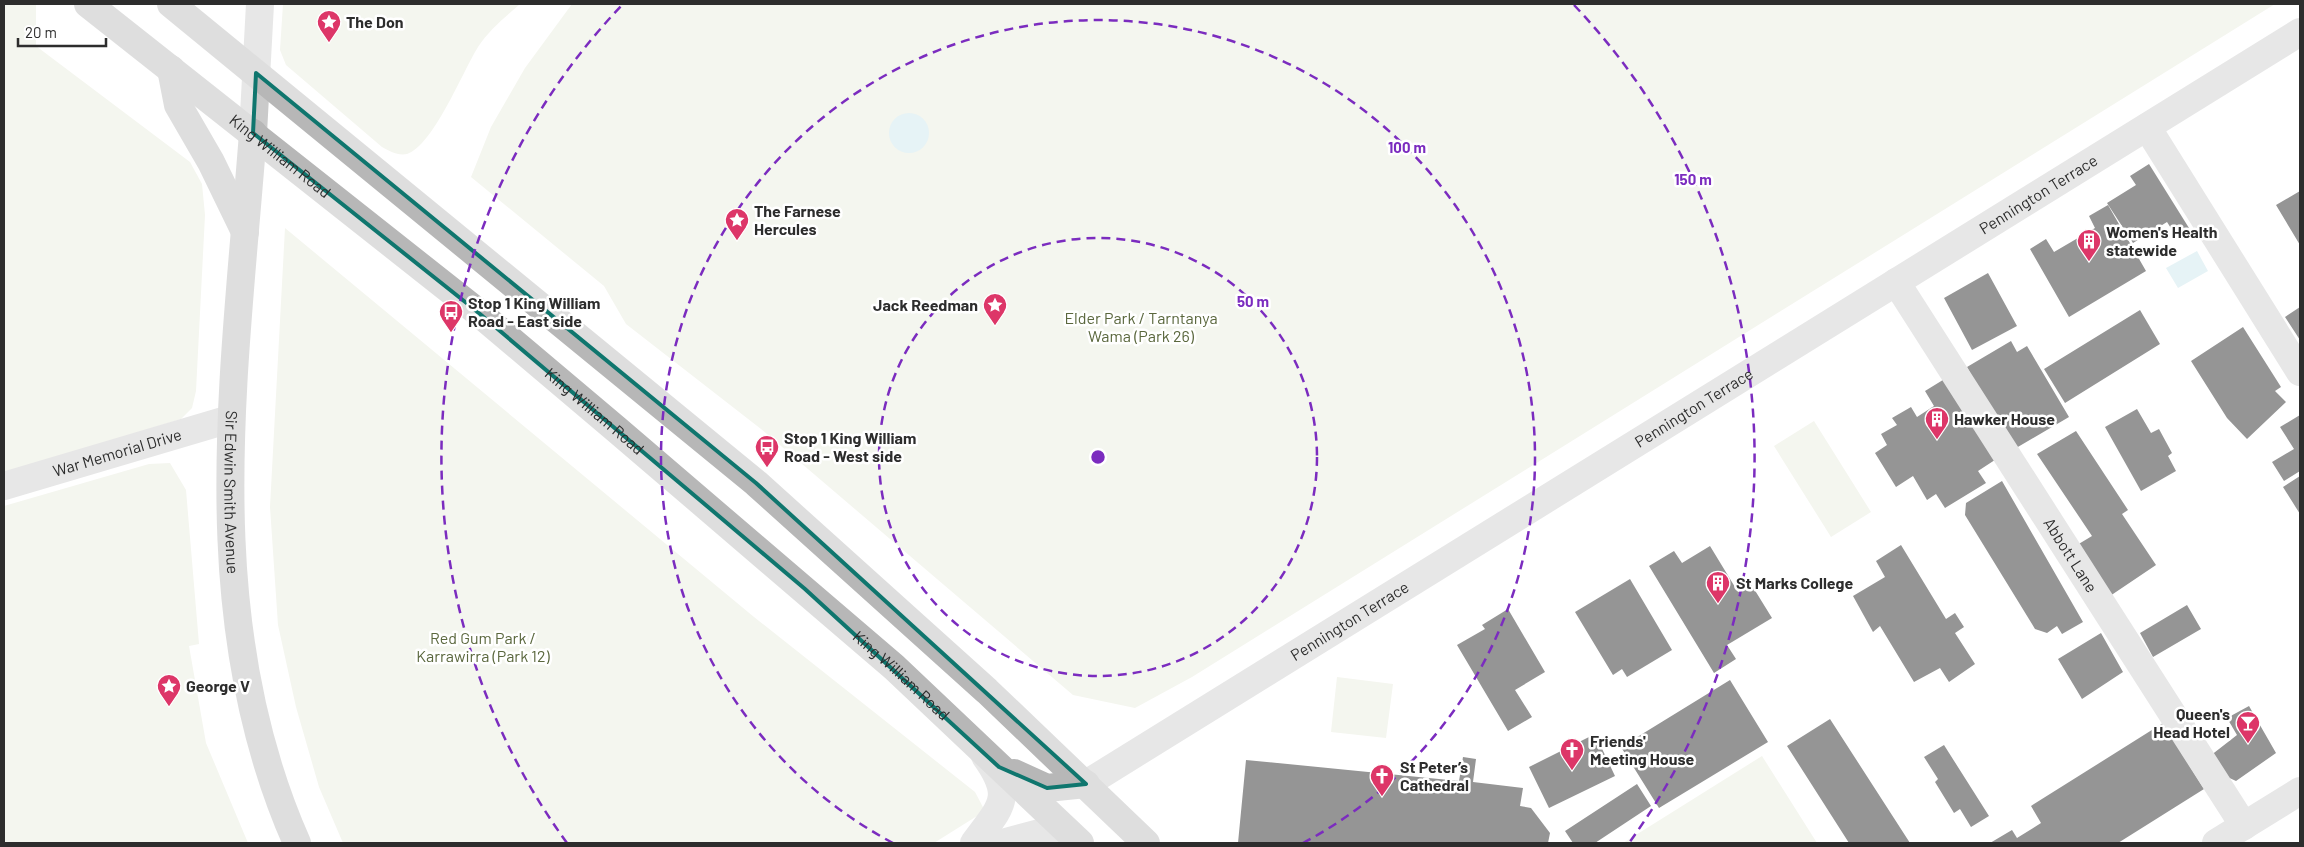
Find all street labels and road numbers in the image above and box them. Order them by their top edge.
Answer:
street label: King William Road [226,110,335,201]
street label: Pennington Terrace [1975,150,2100,238]
street label: King William Road [542,363,648,458]
street label: Pennington Terrace [1631,363,1756,451]
street label: Sir Edwin Smith Avenue [221,410,243,575]
street label: War Memorial Drive [51,424,183,480]
street label: Abbott Lane [2040,514,2102,596]
street label: Pennington Terrace [1287,577,1412,664]
street label: King William Road [850,626,954,724]

